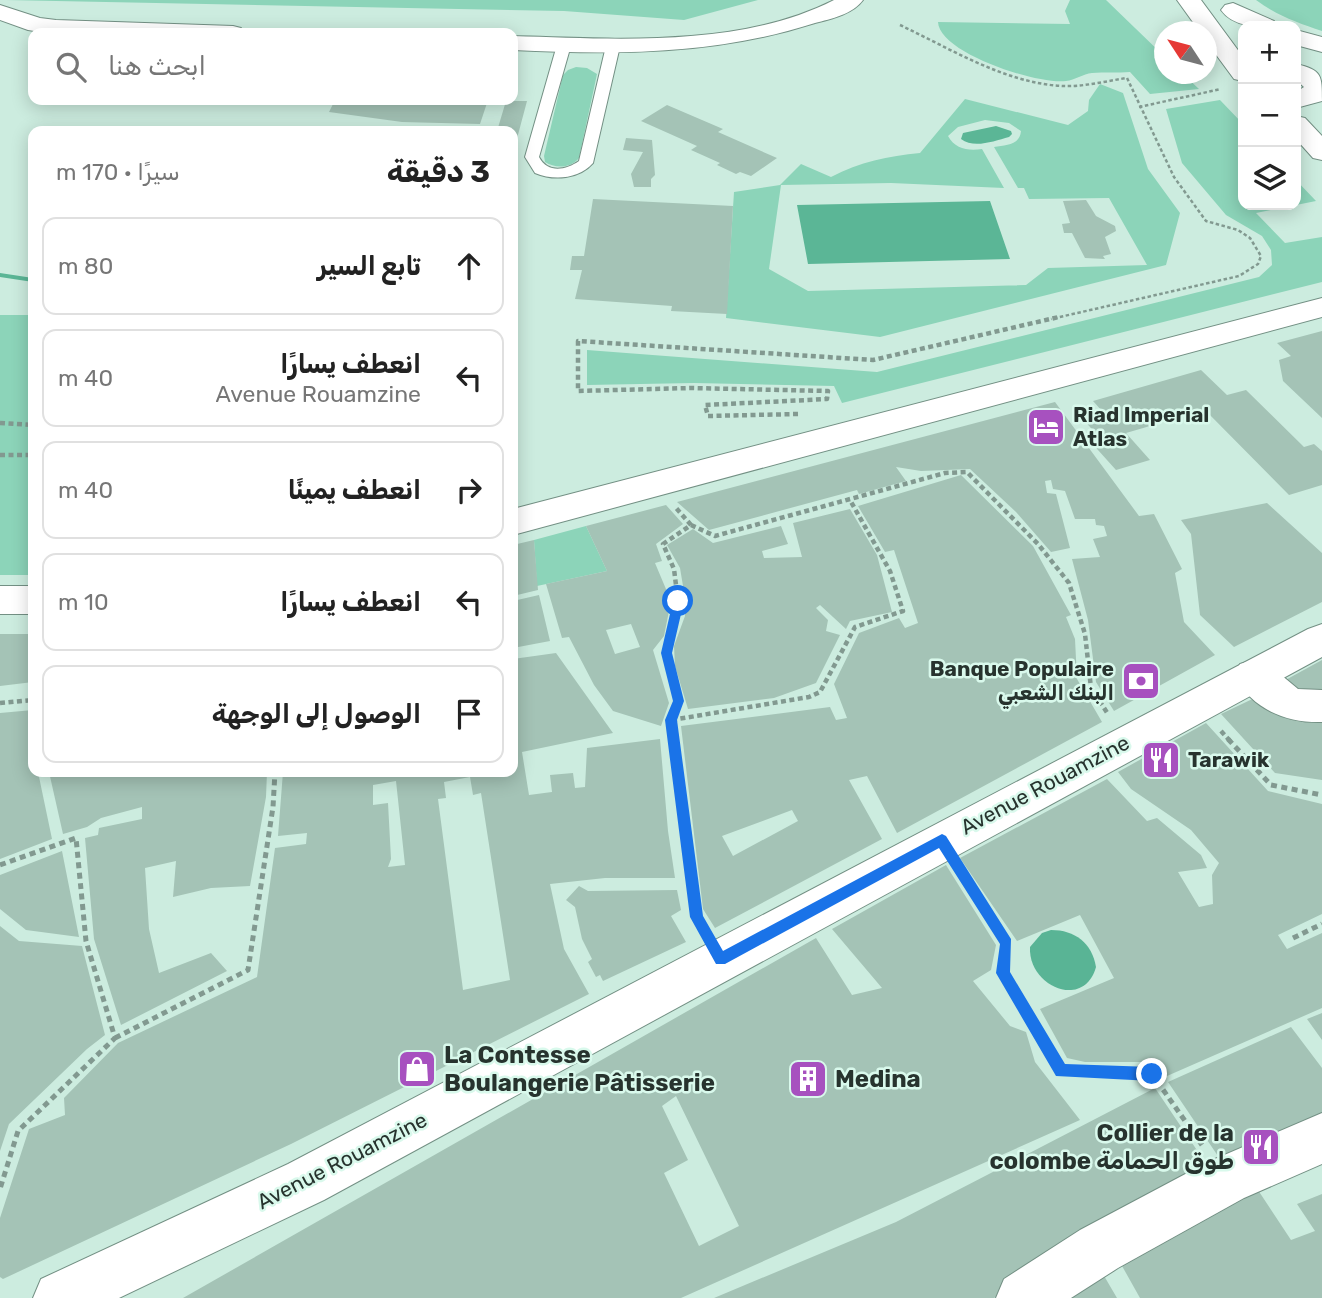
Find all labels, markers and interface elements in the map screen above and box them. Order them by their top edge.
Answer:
north arrow [1154,21,1217,84]
map controls [1238,21,1301,210]
button: + [1238,21,1301,84]
search box [28,28,518,105]
icon: search [52,48,90,86]
text: ابحث هنا [108,51,206,82]
button: − [1238,84,1301,147]
button: layers [1238,147,1301,210]
text: 3 دقيقة [387,154,490,190]
text: سيرًا · 170 m [56,158,180,186]
icon: ahead [450,247,488,285]
text: تابع السير [317,251,421,282]
text: 80 m [58,252,113,280]
text: انعطف يسارًا [280,349,421,380]
icon: left [450,359,488,397]
text: 40 m [58,364,113,392]
text: Avenue Rouamzine [216,380,421,408]
place label: Riad Imperial Atlas [1073,402,1209,451]
hotel icon: Riad Imperial Atlas [1025,406,1067,448]
icon: right [450,471,488,509]
text: انعطف يمينًا [288,475,421,506]
text: 40 m [58,476,113,504]
icon: left [450,583,488,621]
route start [662,585,693,616]
text: انعطف يسارًا [280,587,421,618]
text: 10 m [58,588,109,616]
place label: Banque Populaire البنك الشعبي [930,656,1114,709]
bank icon: Banque Populaire البنك الشعبي [1120,660,1162,702]
icon: arrive [450,695,488,733]
text: الوصول إلى الوجهة [212,699,421,730]
street label: Avenue Rouamzine [956,729,1133,840]
restaurant icon: Tarawik [1140,739,1182,781]
place label: Tarawik [1188,747,1270,772]
place label: La Contesse Boulangerie Pâtisserie [444,1041,715,1097]
shop icon: La Contesse Boulangerie Pâtisserie [396,1048,438,1090]
building icon: Medina [787,1058,829,1100]
route end [1136,1058,1167,1089]
place label: Medina [835,1065,921,1093]
street label: Avenue Rouamzine [253,1107,431,1214]
place label: Collier de la colombe طوق الحمامة [989,1119,1234,1175]
restaurant icon: Collier de la colombe طوق الحمامة [1240,1126,1282,1168]

